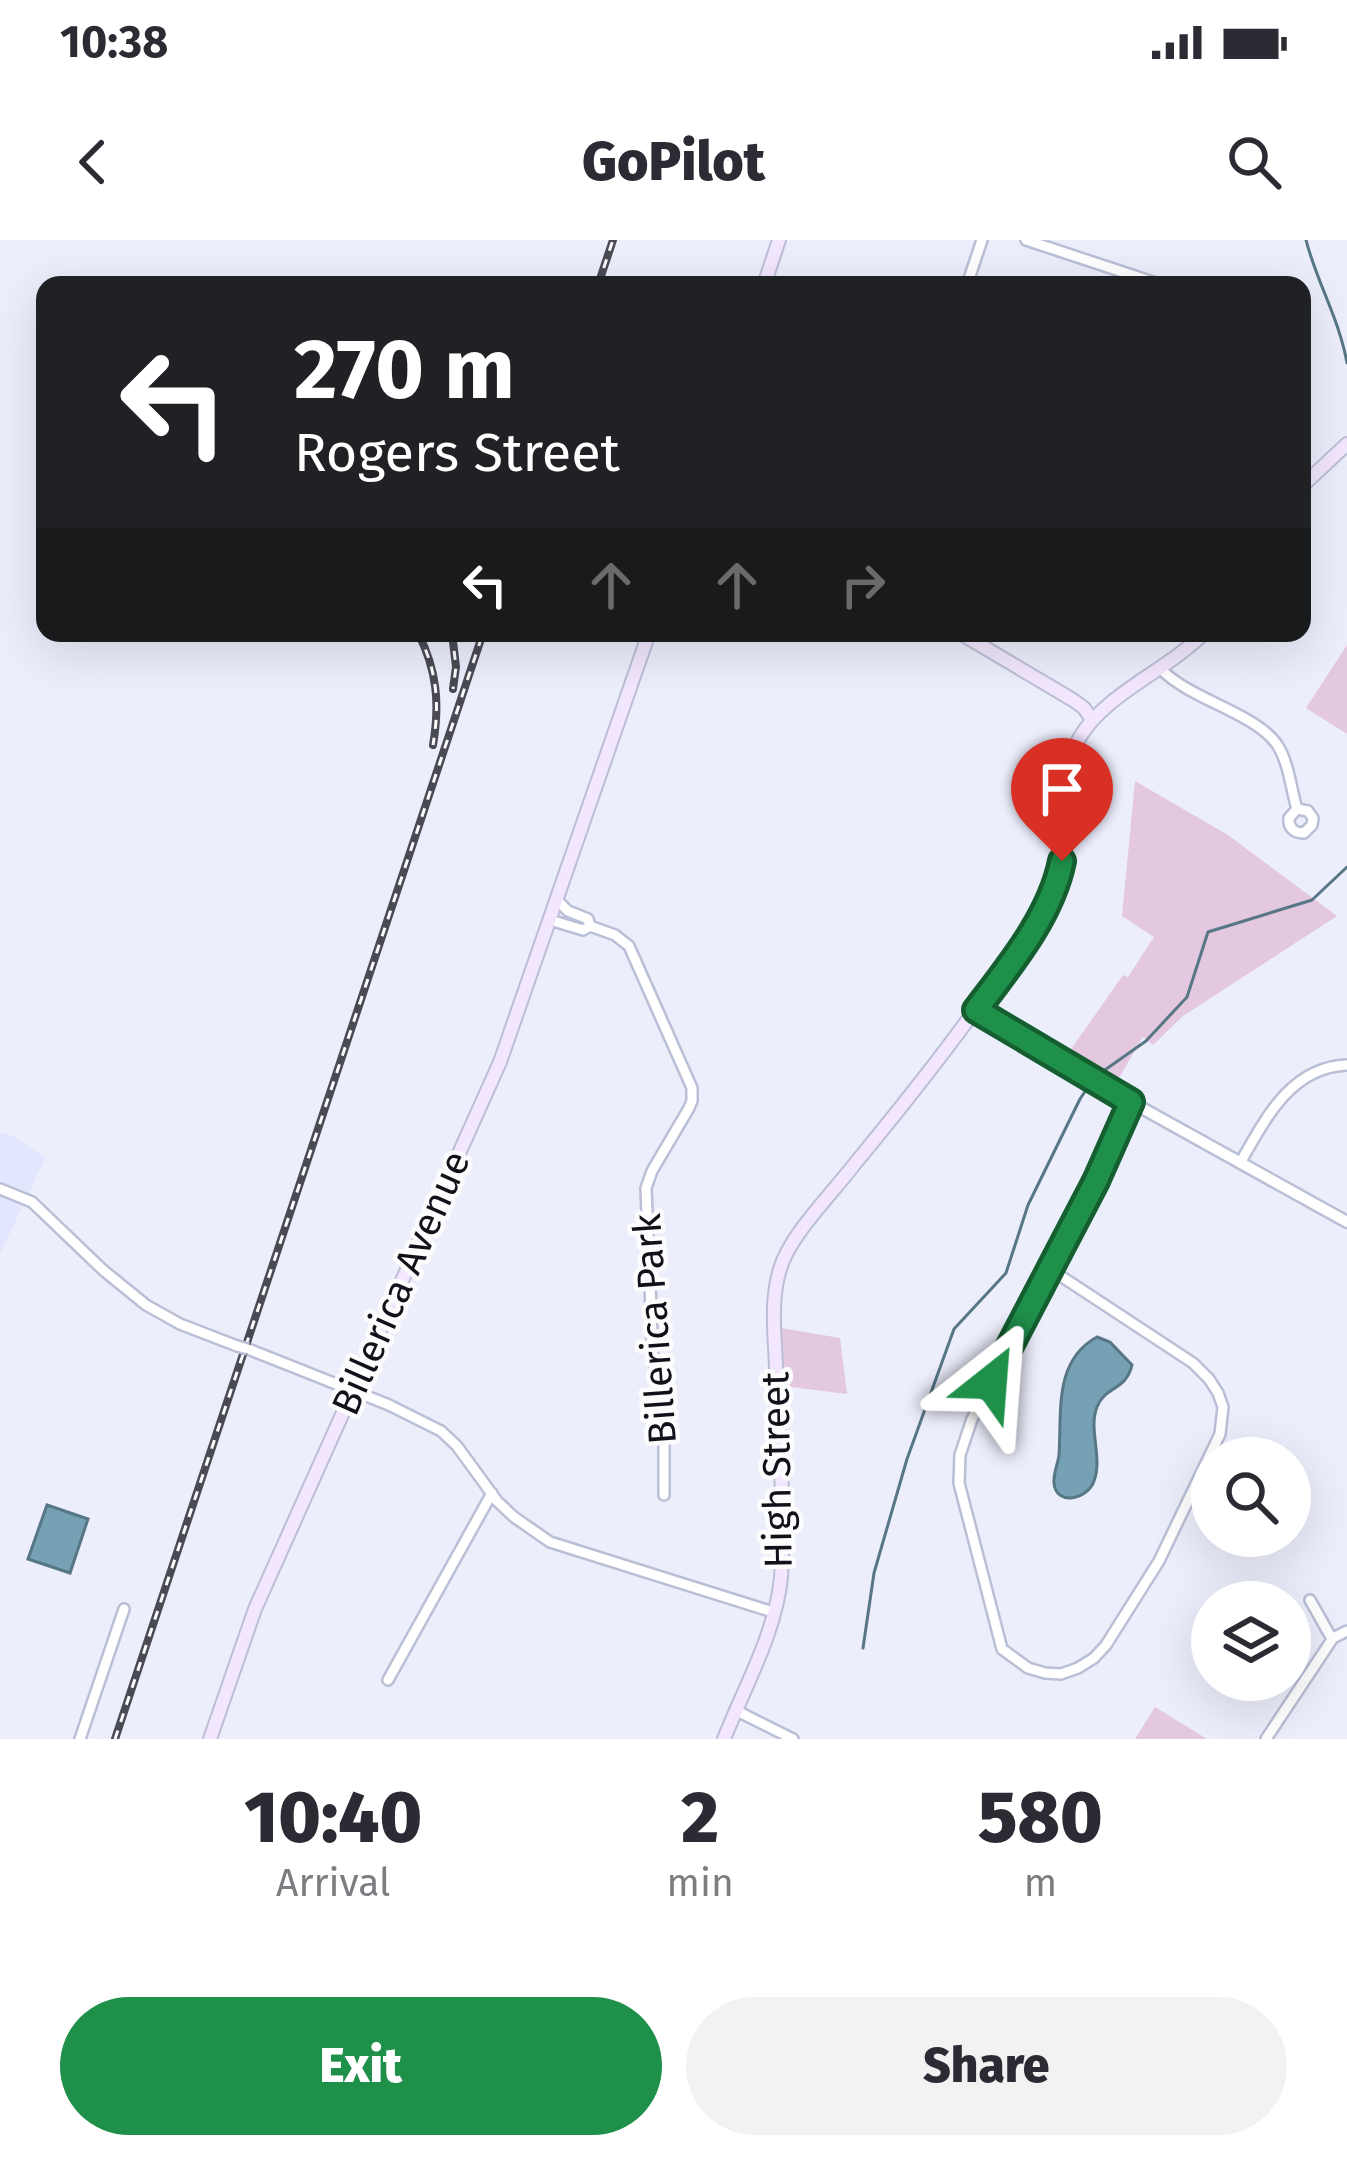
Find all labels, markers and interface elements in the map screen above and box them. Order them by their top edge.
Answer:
text: 10:38 [60,15,168,69]
icon: back [60,129,126,195]
icon: search [1221,129,1287,195]
text: GoPilot [582,130,765,194]
text: 270 m [294,319,515,420]
icon: left [96,324,252,480]
text: Rogers Street [294,421,620,485]
icon: left [452,552,518,618]
icon: ahead [578,552,644,618]
icon: ahead [704,552,770,618]
icon: right [830,552,896,618]
pin [1011,738,1113,861]
icon: arrive [1029,756,1095,822]
street label: Billerica Avenue [322,1144,480,1422]
street label: Billerica Park [624,1212,686,1446]
position arrow [928,1319,1054,1445]
street label: High Street [752,1370,802,1569]
map controls [1191,1437,1311,1701]
button: search [1191,1437,1311,1557]
button: layers [1191,1581,1311,1701]
text: 10:40 [244,1775,422,1861]
text: 2 [681,1775,719,1861]
text: 580 [978,1775,1103,1861]
text: Arrival [276,1860,390,1906]
text: min [667,1860,734,1906]
text: m [1024,1860,1057,1906]
button: Exit [60,1997,662,2135]
button: Share [686,1997,1287,2135]

